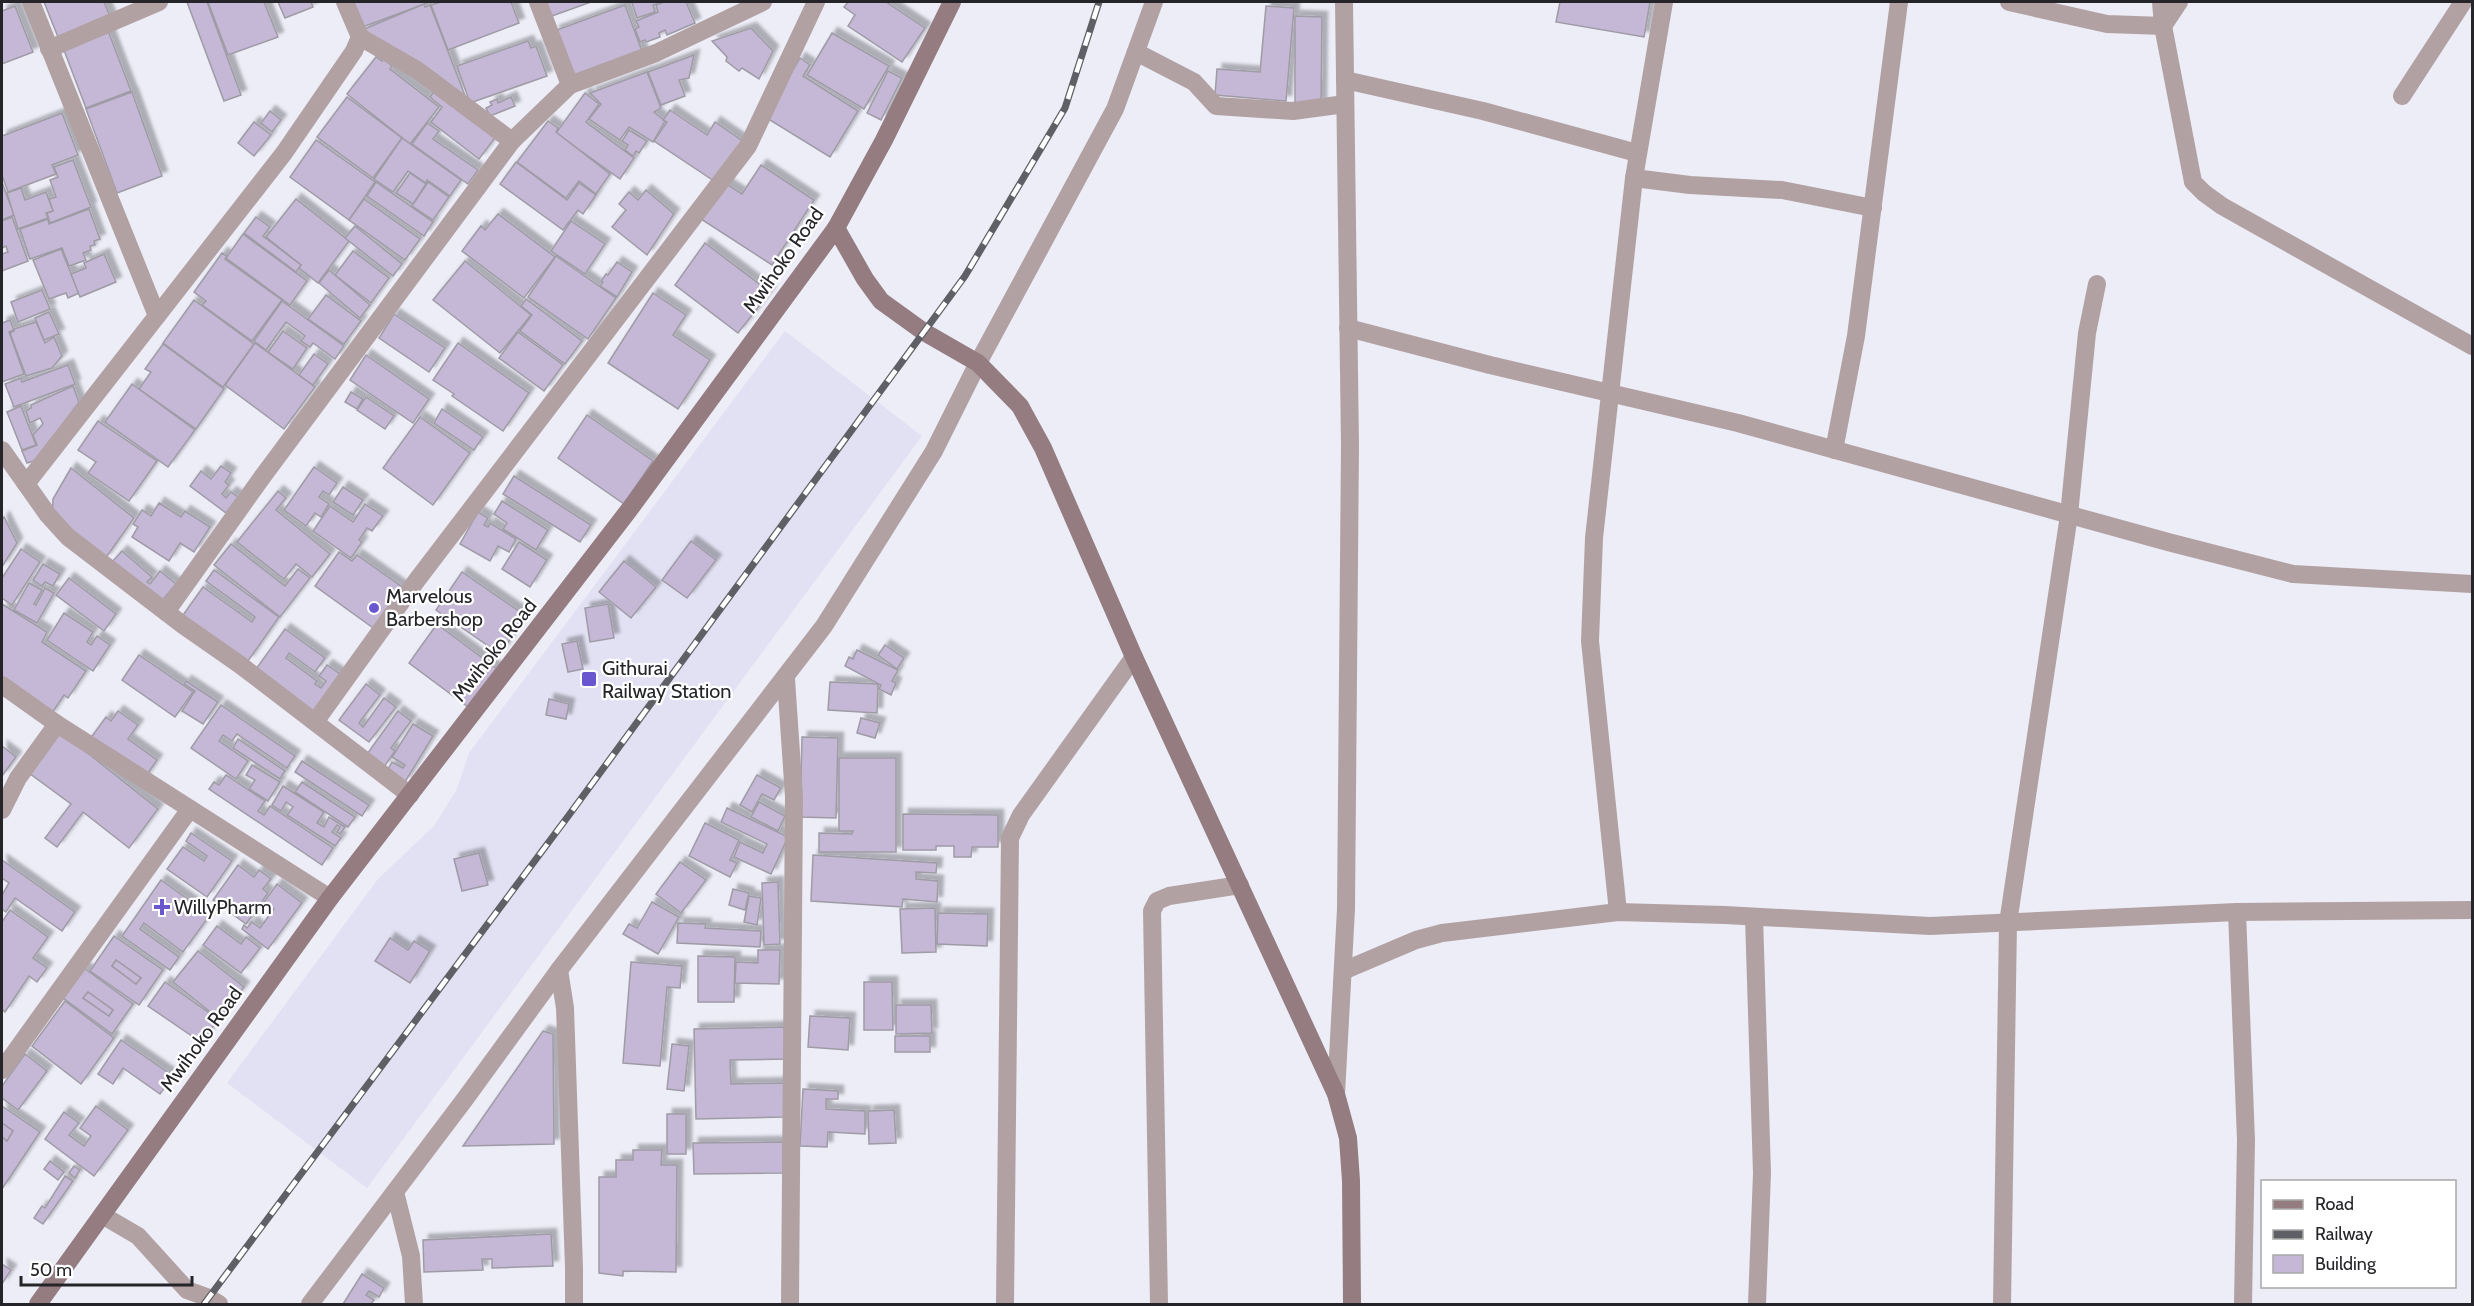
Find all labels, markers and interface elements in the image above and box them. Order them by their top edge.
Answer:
street label: Mwihoko Road [738,202,828,318]
place label: Marvelous Barbershop [386,584,483,631]
street label: Mwihoko Road [446,594,542,706]
marker: Marvelous Barbershop [367,601,381,615]
place label: Githurai Railway Station [602,656,731,703]
marker: Githurai Railway Station [580,670,598,688]
place label: WillyPharm [174,895,272,919]
marker: WillyPharm [155,900,169,914]
street label: Mwihoko Road [155,982,247,1096]
legend [2261,1180,2456,1288]
text: Road [2315,1193,2354,1215]
text: Railway [2315,1223,2373,1245]
scale bar [21,1249,192,1287]
text: Building [2315,1253,2377,1275]
text: 50 m [30,1259,72,1281]

